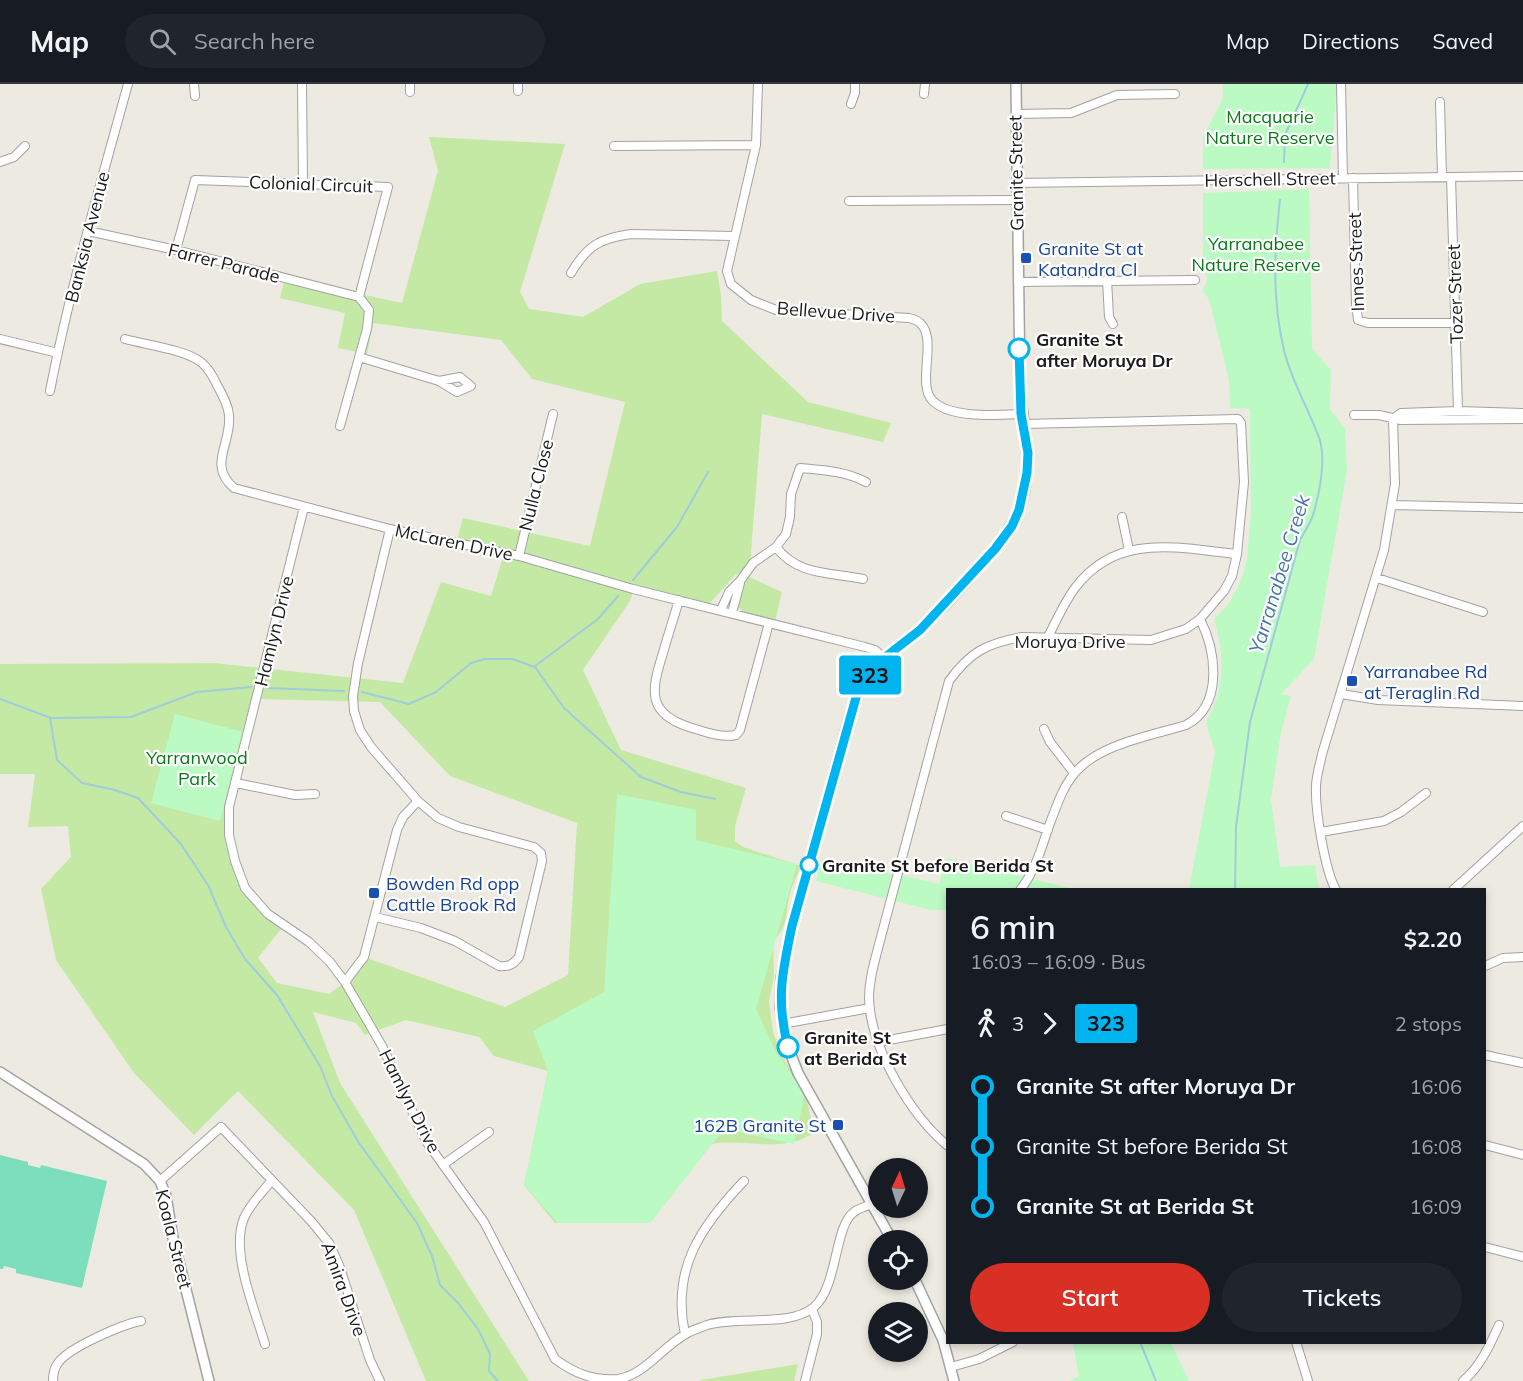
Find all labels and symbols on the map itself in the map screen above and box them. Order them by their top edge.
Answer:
park label: Macquarie Nature Reserve [1206,105,1334,149]
street label: Granite Street [1003,115,1029,231]
street label: Herschell Street [1204,166,1336,192]
street label: Banksia Avenue [60,169,114,305]
street label: Colonial Circuit [249,170,373,198]
street label: Innes Street [1343,212,1369,312]
park label: Yarranabee Nature Reserve [1192,232,1320,276]
place label: Granite St at Katandra Cl [1038,237,1143,281]
street label: Farrer Parade [166,238,282,288]
street label: Tozer Street [1442,244,1468,344]
marker: Granite St at Katandra Cl [1019,251,1033,265]
street label: Bellevue Drive [776,296,896,328]
place label: Granite St after Moruya Dr [1036,328,1173,372]
marker: Granite St after Moruya Dr [1008,338,1030,360]
street label: Nulla Close [514,437,558,533]
water label: Yarranabee Creek [1243,491,1315,656]
street label: McLaren Drive [393,518,515,566]
street label: Hamlyn Drive [249,573,299,689]
street label: Moruya Drive [1015,630,1126,653]
line badge: 323 [836,656,904,694]
place label: Yarranabee Rd at Teraglin Rd [1363,660,1488,704]
marker: Yarranabee Rd at Teraglin Rd [1345,674,1359,688]
park label: Yarranwood Park [145,746,248,790]
place label: Granite St before Berida St [822,854,1053,877]
marker: Granite St before Berida St [800,856,818,874]
place label: Bowden Rd opp Cattle Brook Rd [386,872,519,916]
marker: Bowden Rd opp Cattle Brook Rd [367,886,381,900]
place label: Granite St at Berida St [804,1026,907,1070]
marker: Granite St at Berida St [777,1036,799,1058]
street label: Hamlyn Drive [374,1045,446,1157]
place label: 162B Granite St [693,1114,826,1137]
marker: 162B Granite St [831,1118,845,1132]
north arrow [868,1158,928,1218]
street label: Koala Street [151,1187,197,1291]
street label: Amira Drive [316,1239,372,1339]

